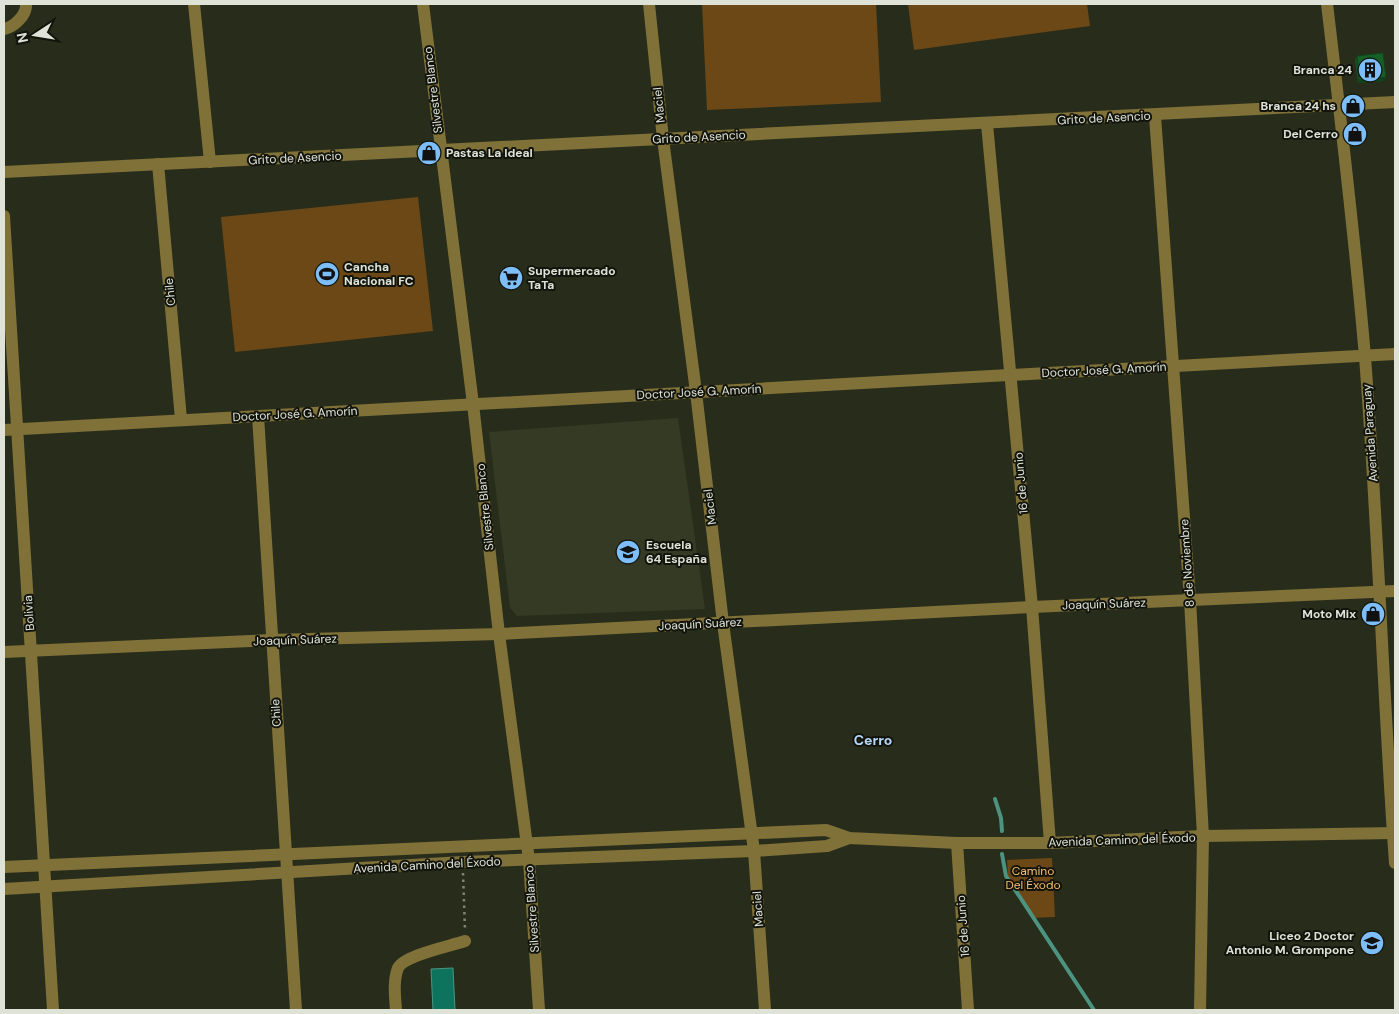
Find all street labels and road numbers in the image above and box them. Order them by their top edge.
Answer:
street label: Silvestre Blanco [420,46,446,134]
street label: Maciel [649,86,669,124]
street label: Grito de Asencio [1057,108,1151,128]
street label: Grito de Asencio [652,127,746,147]
street label: Grito de Asencio [248,148,342,168]
street label: Chile [161,277,179,307]
street label: Doctor José G. Amorín [1041,359,1167,381]
street label: Doctor José G. Amorín [636,381,762,403]
street label: Avenida Paraguay [1359,383,1381,482]
street label: Doctor José G. Amorín [232,403,358,425]
street label: 16 de Junio [1010,452,1032,514]
street label: Silvestre Blanco [472,463,498,551]
street label: Maciel [700,488,720,526]
street label: 8 de Noviembre [1176,518,1198,608]
street label: Bolivia [20,595,38,631]
street label: Joaquín Suárez [1062,595,1146,613]
street label: Joaquín Suárez [658,614,742,634]
street label: Joaquín Suárez [253,631,337,649]
street label: Chile [267,698,285,727]
street label: Avenida Camino del Éxodo [1048,829,1196,851]
street label: Avenida Camino del Éxodo [353,853,501,877]
street label: Silvestre Blanco [521,865,543,953]
street label: Maciel [749,891,767,927]
street label: 16 de Junio [953,895,973,957]

